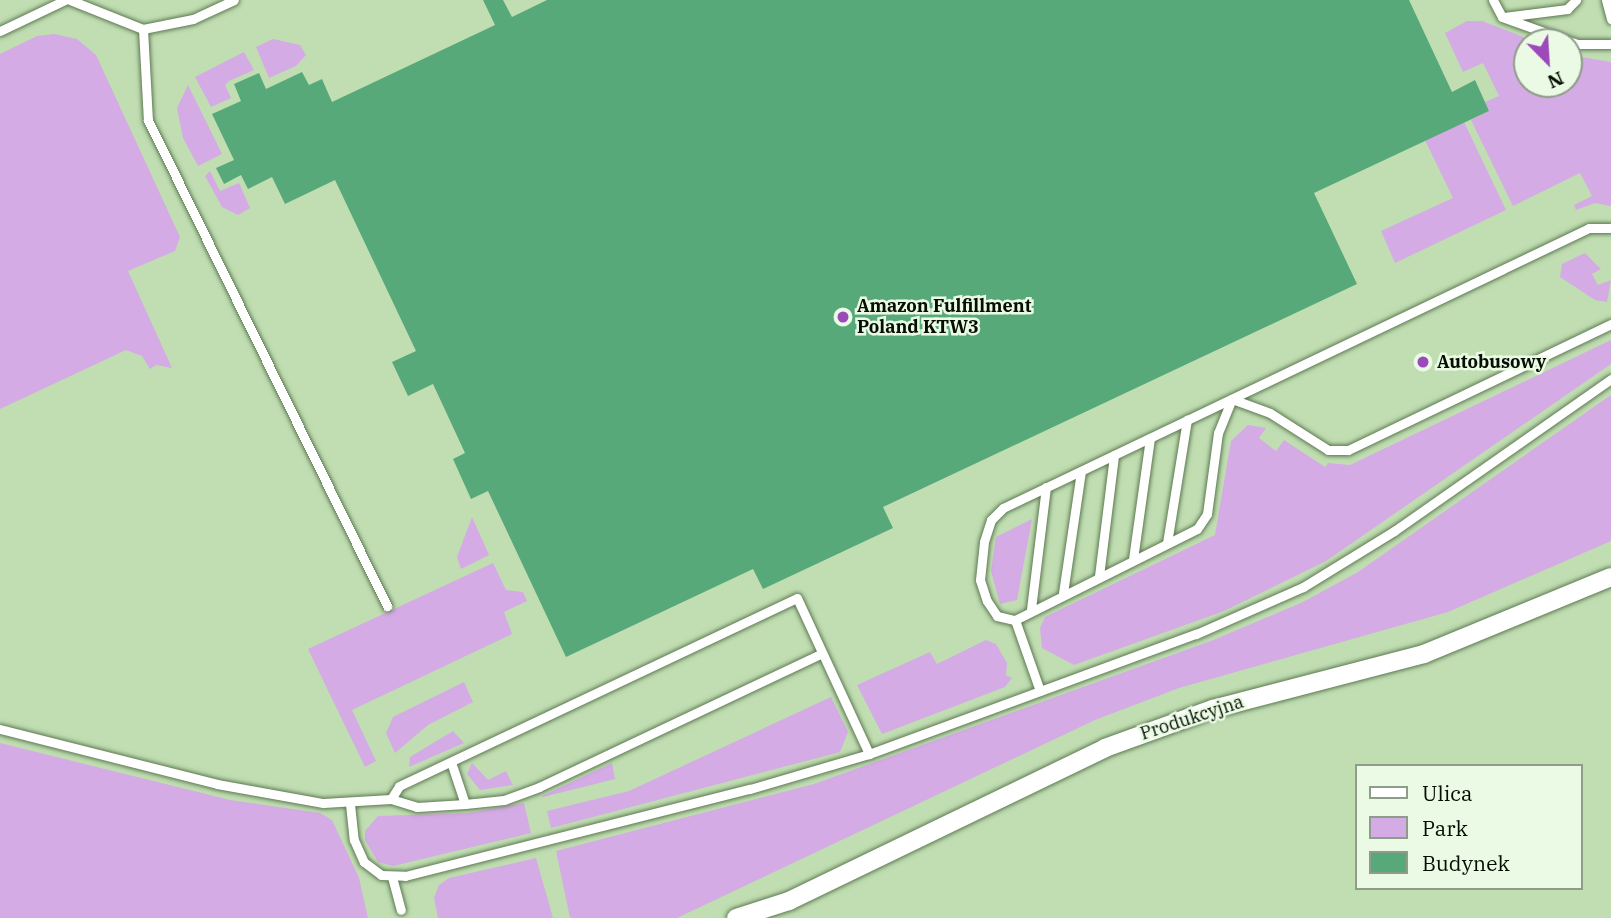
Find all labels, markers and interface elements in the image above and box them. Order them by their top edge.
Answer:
north arrow [1513,28,1583,98]
text: N [1544,66,1567,94]
place label: Amazon Fulfillment Poland KTW3 [857,296,1031,338]
marker: Amazon Fulfillment Poland KTW3 [835,309,851,325]
place label: Autobusowy [1437,351,1546,373]
marker: Autobusowy [1415,354,1431,370]
street label: Produkcyjna [1138,691,1246,745]
legend [1356,764,1583,890]
text: Ulica [1422,779,1473,807]
text: Park [1422,814,1468,842]
text: Budynek [1422,849,1510,877]

